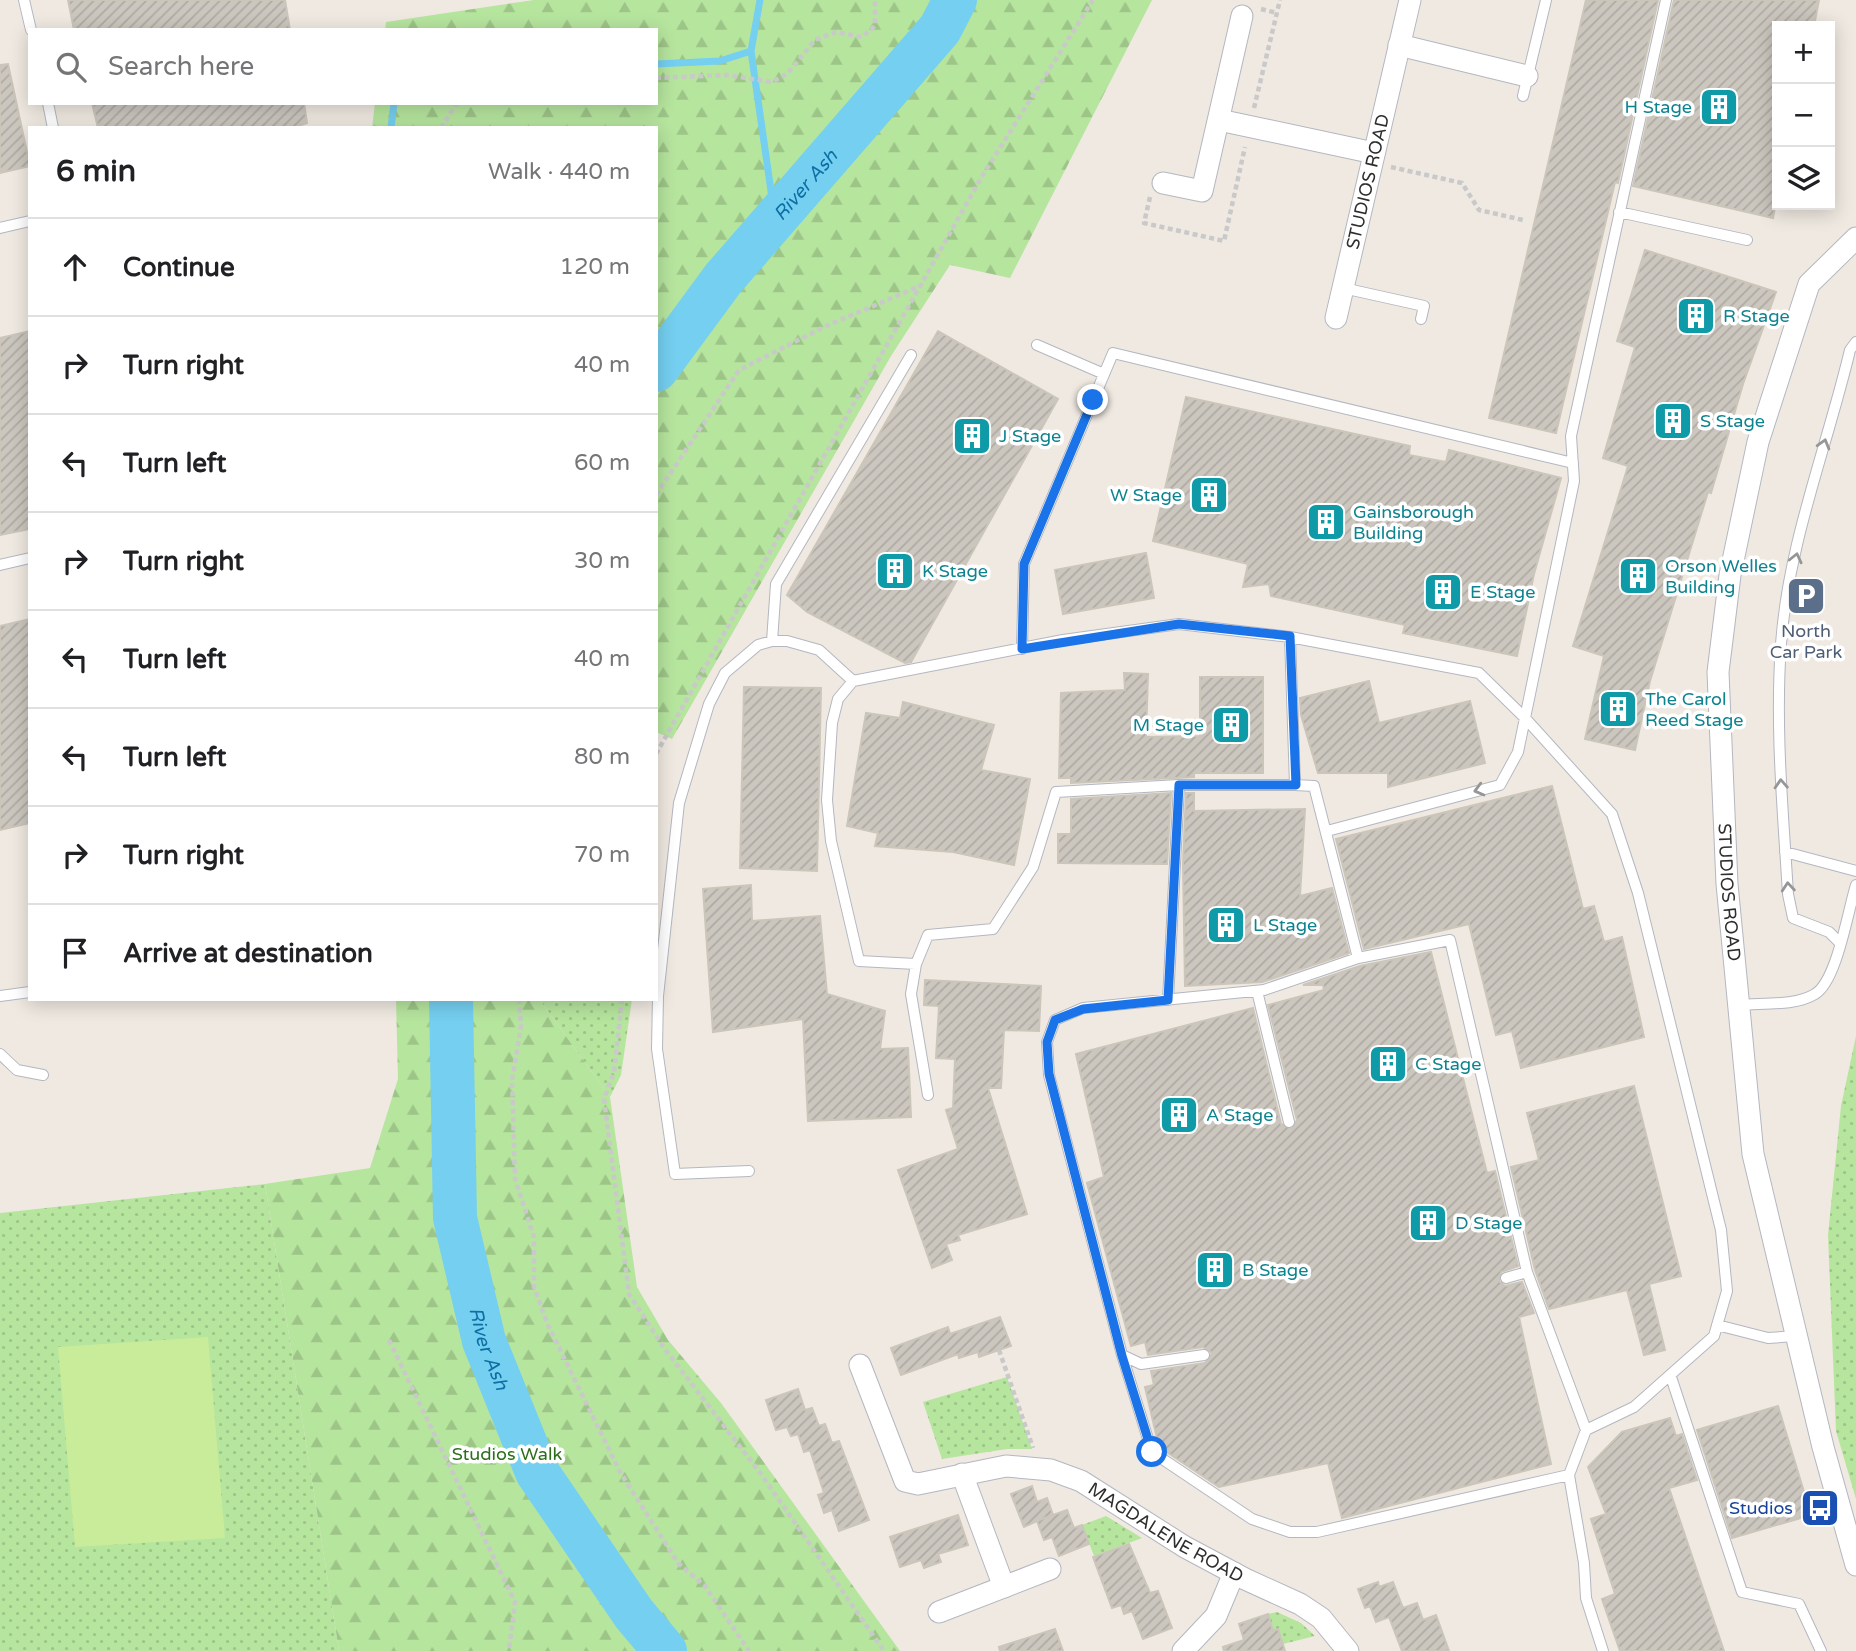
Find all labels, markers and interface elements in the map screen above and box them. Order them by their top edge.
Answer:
map controls [1772,21,1835,210]
button: + [1772,21,1835,84]
search box [28,28,658,105]
icon: search [52,48,90,86]
text: Search here [108,51,254,82]
button: − [1772,84,1835,147]
building icon: H Stage [1698,86,1740,128]
place label: H Stage [1625,96,1692,118]
street label: STUDIOS ROAD [1341,112,1394,251]
water label: River Ash [769,145,842,225]
button: layers [1772,147,1835,210]
text: 6 min [56,153,136,190]
text: Walk · 440 m [488,158,630,186]
icon: ahead [56,248,94,286]
text: Continue [123,252,235,283]
text: 120 m [560,253,630,281]
building icon: R Stage [1675,295,1717,337]
place label: R Stage [1723,305,1790,327]
icon: right [56,346,94,384]
text: Turn right [123,350,244,381]
text: 40 m [574,351,630,379]
route end [1077,384,1108,415]
building icon: S Stage [1652,400,1694,442]
place label: S Stage [1700,410,1765,432]
building icon: J Stage [951,415,993,457]
place label: J Stage [999,425,1061,447]
one-way arrow [1815,438,1830,450]
icon: left [56,444,94,482]
text: Turn left [123,448,226,479]
text: 60 m [574,449,630,477]
building icon: W Stage [1188,474,1230,516]
place label: W Stage [1110,484,1182,506]
building icon: Gainsborough Building [1305,501,1347,543]
place label: Gainsborough Building [1353,501,1474,544]
icon: right [56,542,94,580]
text: Turn right [123,546,244,577]
text: 30 m [574,547,630,575]
building icon: K Stage [874,550,916,592]
one-way arrow [1788,552,1802,564]
building icon: Orson Welles Building [1617,555,1659,597]
place label: Orson Welles Building [1665,555,1777,598]
place label: K Stage [922,560,988,582]
building icon: E Stage [1422,571,1464,613]
parking icon: North Car Park [1785,575,1827,617]
place label: E Stage [1470,581,1535,603]
place label: North Car Park [1770,620,1843,663]
icon: left [56,640,94,678]
text: Turn left [123,644,226,675]
text: 40 m [574,645,630,673]
building icon: The Carol Reed Stage [1597,688,1639,730]
place label: The Carol Reed Stage [1645,688,1743,731]
building icon: M Stage [1210,704,1252,746]
place label: M Stage [1133,714,1204,736]
icon: left [56,738,94,776]
text: Turn left [123,742,226,773]
text: 80 m [574,743,630,771]
one-way arrow [1773,778,1788,789]
one-way arrow [1473,782,1485,796]
street label: STUDIOS ROAD [1713,823,1745,962]
icon: right [56,836,94,874]
text: Turn right [123,840,244,871]
text: 70 m [574,841,630,869]
one-way arrow [1781,881,1796,892]
building icon: L Stage [1205,904,1247,946]
place label: L Stage [1253,914,1317,936]
icon: arrive [56,934,94,972]
text: Arrive at destination [123,938,373,969]
building icon: C Stage [1367,1043,1409,1085]
place label: C Stage [1415,1053,1481,1075]
building icon: A Stage [1158,1094,1200,1136]
place label: A Stage [1206,1104,1273,1126]
building icon: D Stage [1407,1202,1449,1244]
place label: D Stage [1455,1212,1522,1234]
building icon: B Stage [1194,1249,1236,1291]
place label: B Stage [1242,1259,1308,1281]
water label: River Ash [464,1305,513,1394]
route start [1136,1436,1167,1467]
park label: Studios Walk [452,1443,562,1465]
street label: MAGDALENE ROAD [1084,1477,1247,1587]
bus stop icon: Studios [1799,1487,1841,1529]
place label: Studios [1729,1497,1793,1519]

